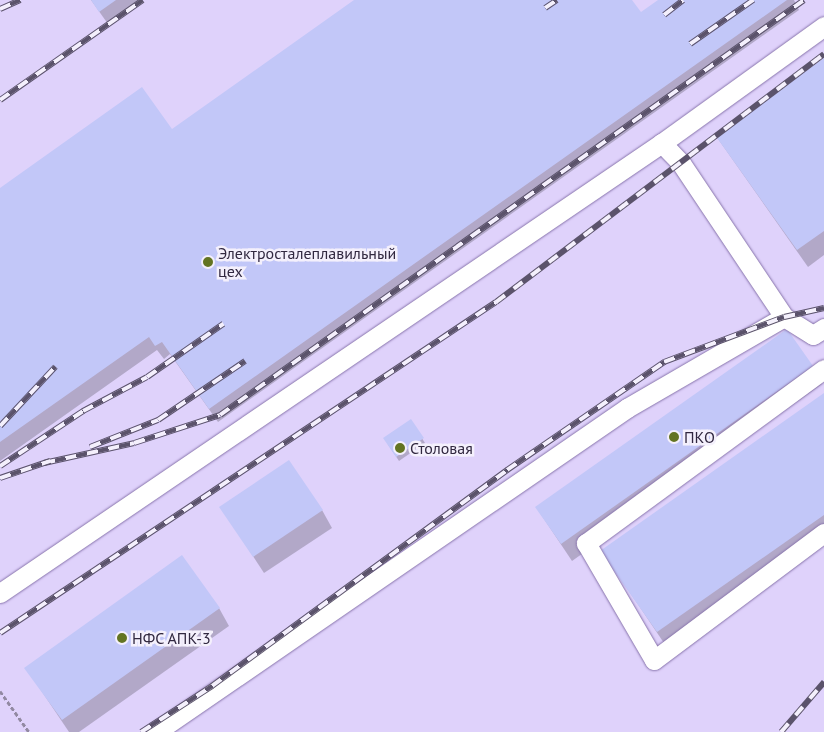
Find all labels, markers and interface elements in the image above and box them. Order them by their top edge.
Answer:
place label: Электросталеплавильный цех [218,243,396,281]
marker: Электросталеплавильный цех [202,256,214,268]
place label: ПКО [684,427,715,447]
marker: ПКО [668,431,680,443]
place label: Столовая [410,438,473,458]
marker: Столовая [394,442,406,454]
place label: НФС АПК-3 [132,628,212,648]
marker: НФС АПК-3 [116,632,128,644]

